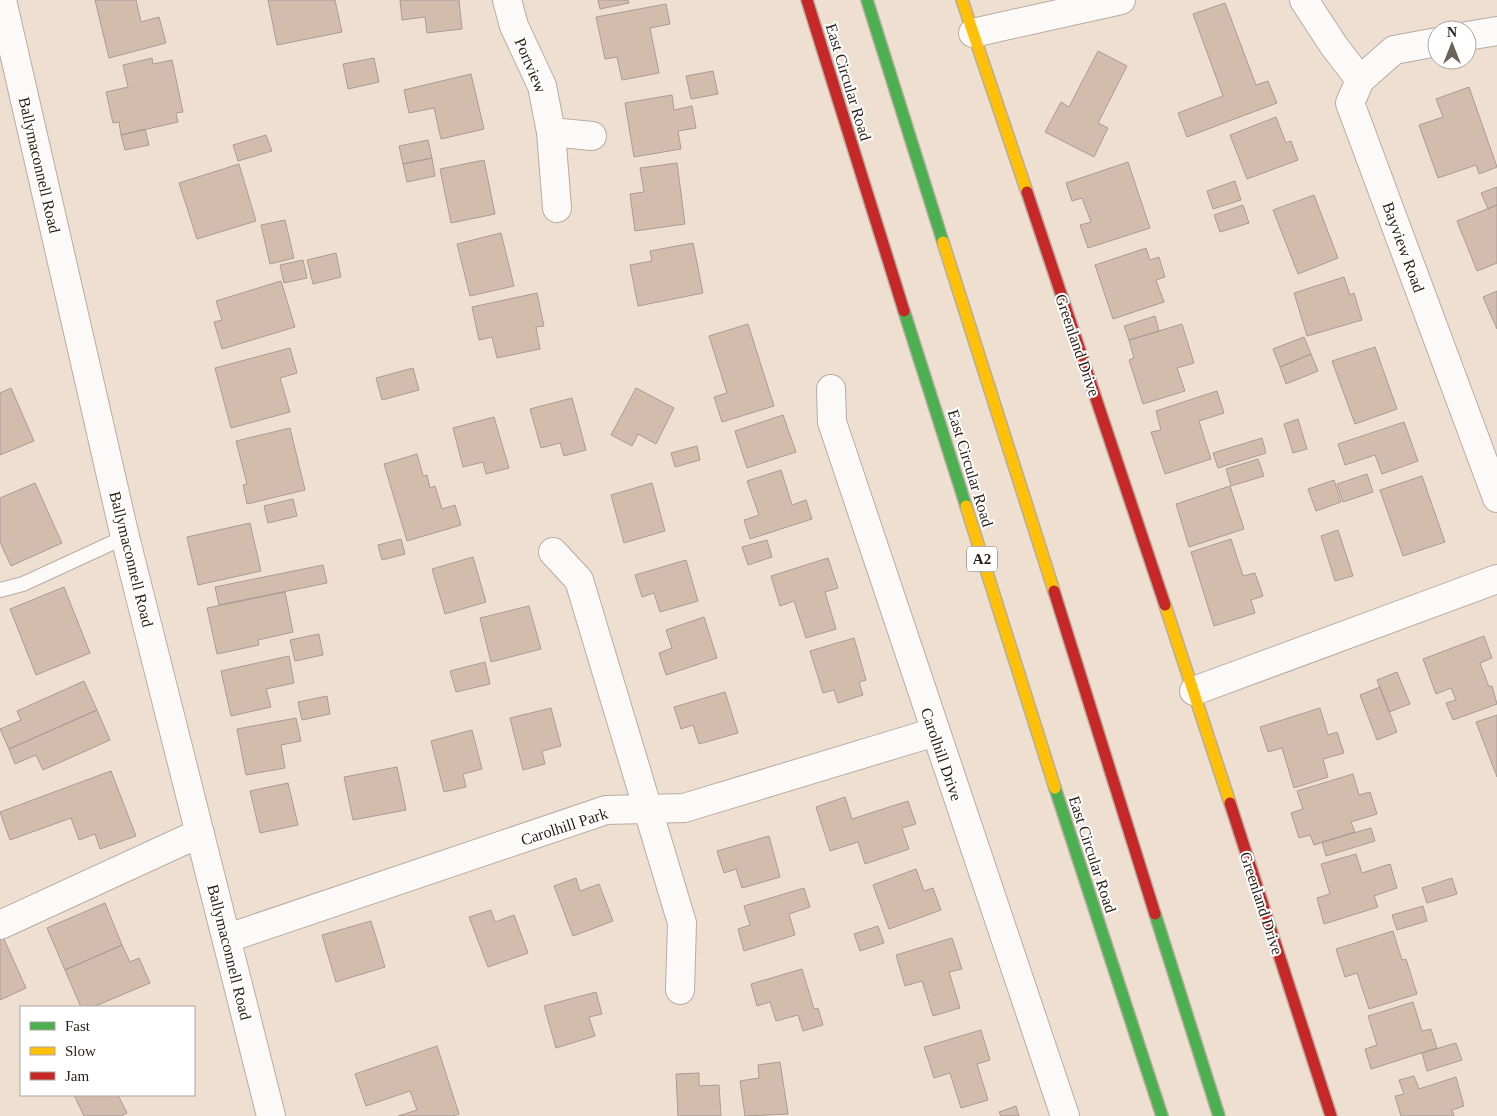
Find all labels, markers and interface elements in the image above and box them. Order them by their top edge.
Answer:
north arrow [1427,20,1477,70]
street label: East Circular Road [823,21,874,143]
text: N [1447,25,1457,40]
street label: Portview [511,35,550,96]
street label: Ballymaconnell Road [15,95,63,235]
street label: Bayview Road [1378,200,1428,295]
street label: Greenland Drive [1052,292,1103,399]
street label: East Circular Road [945,407,996,529]
street label: Ballymaconnell Road [105,490,157,629]
road number: A2 [967,546,997,572]
street label: Carolhill Drive [918,705,965,803]
street label: East Circular Road [1066,794,1119,915]
street label: Carolhill Park [519,804,610,848]
street label: Greenland Drive [1237,850,1286,957]
street label: Ballymaconnell Road [203,883,255,1022]
legend [20,1006,195,1096]
text: Fast [65,1018,91,1034]
text: Slow [65,1043,96,1059]
text: Jam [65,1068,89,1084]

